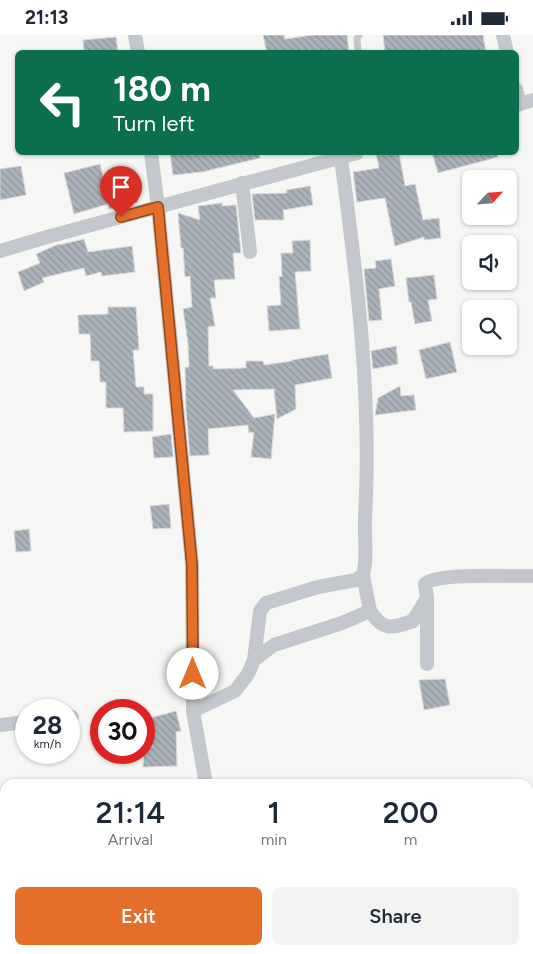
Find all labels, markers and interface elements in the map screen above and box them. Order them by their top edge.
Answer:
text: 21:13 [25,6,68,29]
text: 180 m [113,68,211,110]
icon: left [30,70,95,135]
text: Turn left [113,110,195,137]
pin [100,166,142,217]
north arrow [462,170,518,225]
map controls [462,170,517,355]
icon: arrive [107,173,135,201]
button: sound [462,235,517,290]
button: search [462,300,517,355]
position arrow [166,647,218,699]
speed limit sign: 30 [90,699,155,764]
text: 28 [33,710,62,740]
text: km/h [34,737,61,751]
text: 21:14 [96,794,165,831]
text: 1 [268,794,280,831]
text: 200 [383,794,438,831]
text: Arrival [108,830,153,849]
text: min [261,830,287,849]
text: m [404,830,417,849]
button: Exit [15,887,262,945]
button: Share [272,887,519,945]

